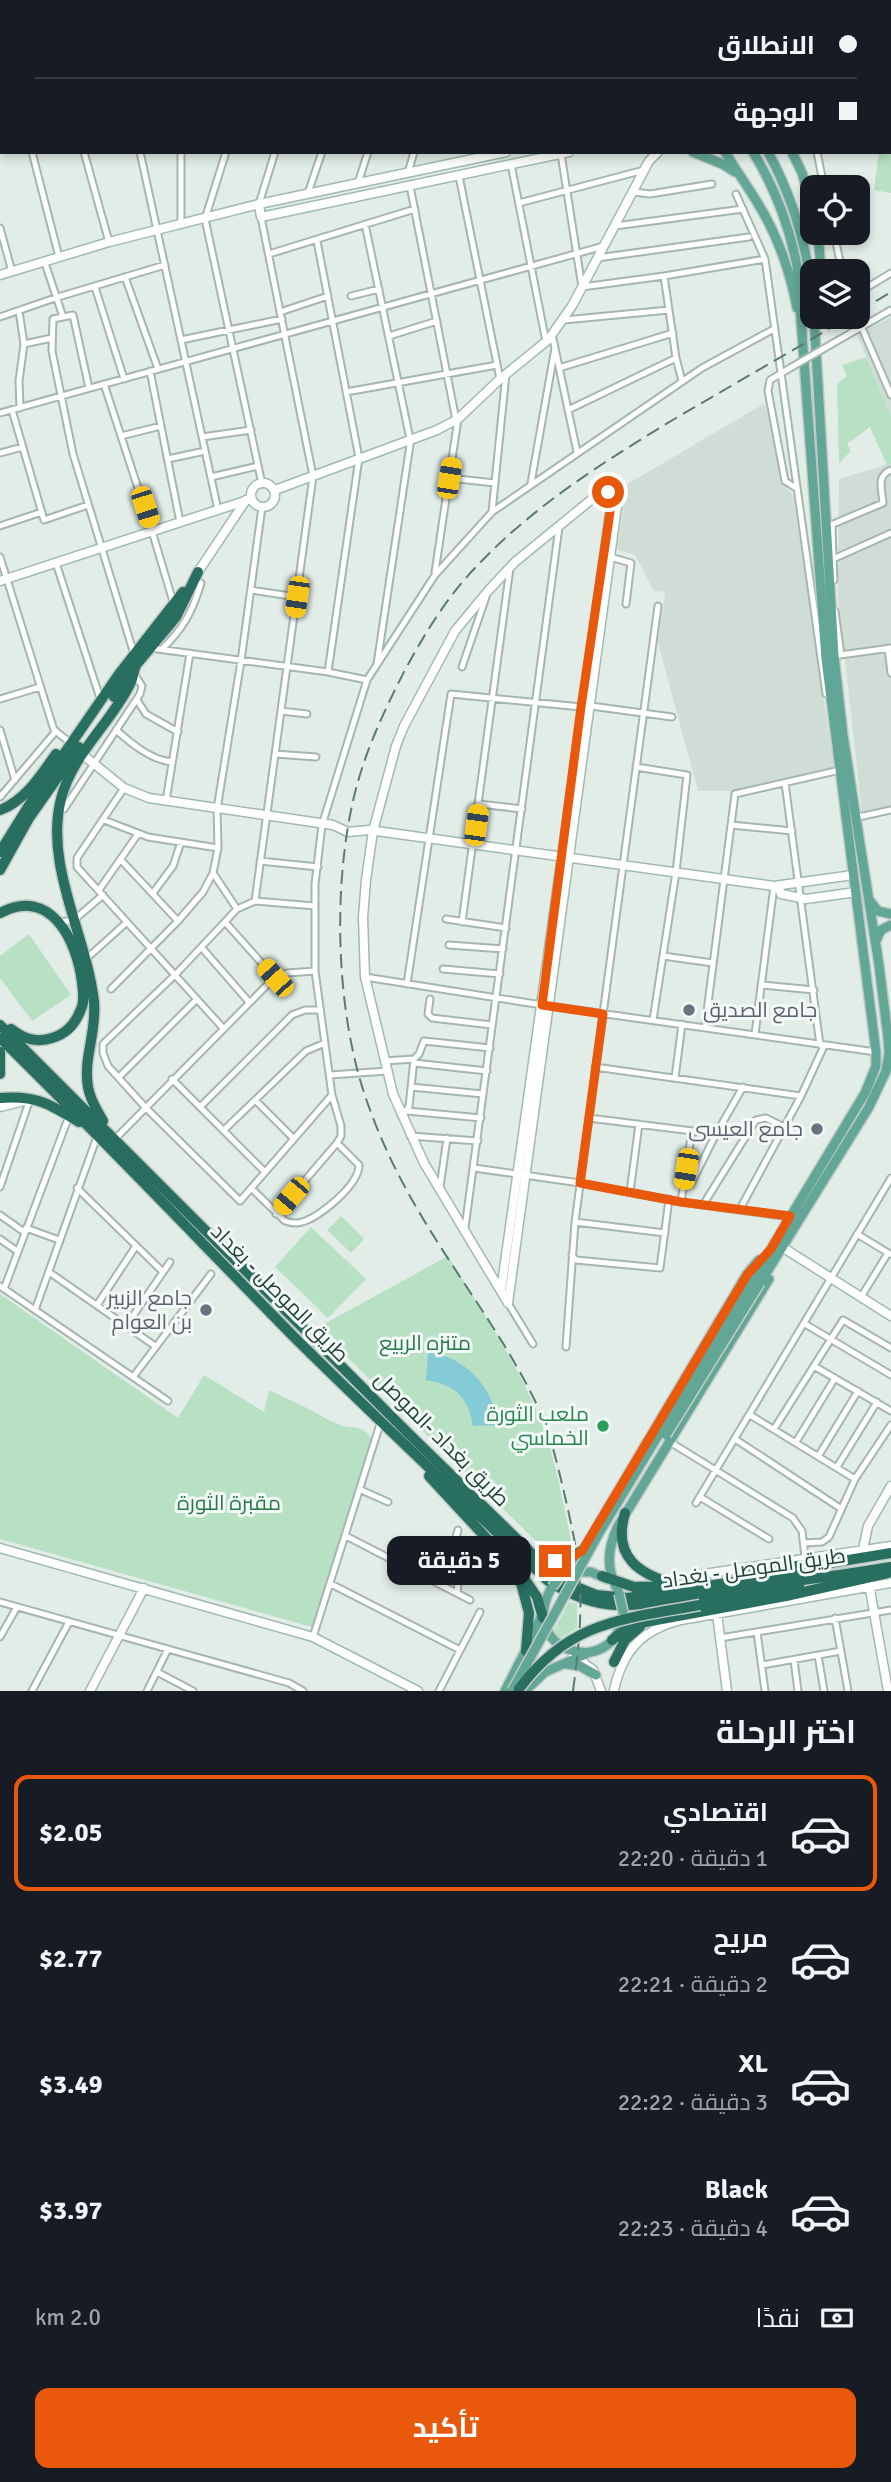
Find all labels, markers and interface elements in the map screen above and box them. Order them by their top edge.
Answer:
text: الانطلاق [717,30,815,62]
text: الوجهة [734,97,815,129]
map controls [800,175,870,329]
button: locate [800,175,870,245]
button: layers [800,259,870,329]
car [436,456,463,500]
route start [592,476,624,508]
car [129,484,162,530]
car [284,575,311,619]
car [463,803,490,847]
car [254,955,297,1001]
place label: جامع الصديق [703,997,817,1024]
marker: جامع الصديق [681,1002,697,1018]
place label: جامع العيسى [688,1116,803,1143]
marker: جامع العيسى [809,1121,825,1137]
car [673,1147,700,1191]
car [270,1173,313,1219]
street label: طريق الموصل - بغداد [205,1218,355,1368]
place label: جامع الزبير بن العوام [106,1285,192,1336]
marker: جامع الزبير بن العوام [198,1302,214,1318]
park label: متنزه الربيع [379,1330,471,1357]
street label: طريق بغداد -الموصل [369,1366,515,1512]
place label: ملعب الثورة الخماسي [486,1401,589,1453]
marker: ملعب الثورة الخماسي [595,1418,611,1434]
park label: مقبرة الثورة [177,1490,281,1516]
callout: 5 دقيقة [387,1536,530,1586]
street label: طريق الموصل - بغداد [661,1542,847,1594]
route end [539,1545,571,1577]
text: 5 دقيقة [418,1546,500,1575]
text: اختر الرحلة [716,1713,856,1752]
text: اقتصادي [663,1797,768,1829]
icon: car [789,1802,852,1865]
text: $2.05 [39,1817,103,1849]
text: 1 دقيقة · 22:20 [618,1844,768,1873]
text: مريح [713,1923,768,1955]
icon: car [789,1928,852,1991]
text: $2.77 [39,1943,103,1975]
text: 2 دقيقة · 22:21 [618,1970,768,1999]
text: XL [738,2048,768,2080]
icon: car [789,2054,852,2117]
text: $3.49 [39,2069,103,2101]
text: 3 دقيقة · 22:22 [618,2088,768,2117]
text: Black [705,2174,768,2206]
icon: car [789,2180,852,2243]
text: $3.97 [39,2195,103,2227]
text: 4 دقيقة · 22:23 [618,2214,768,2243]
icon: cash [818,2299,856,2337]
text: 2.0 km [35,2303,101,2332]
text: نقدًا [756,2303,800,2335]
button: تأكيد [35,2388,856,2468]

